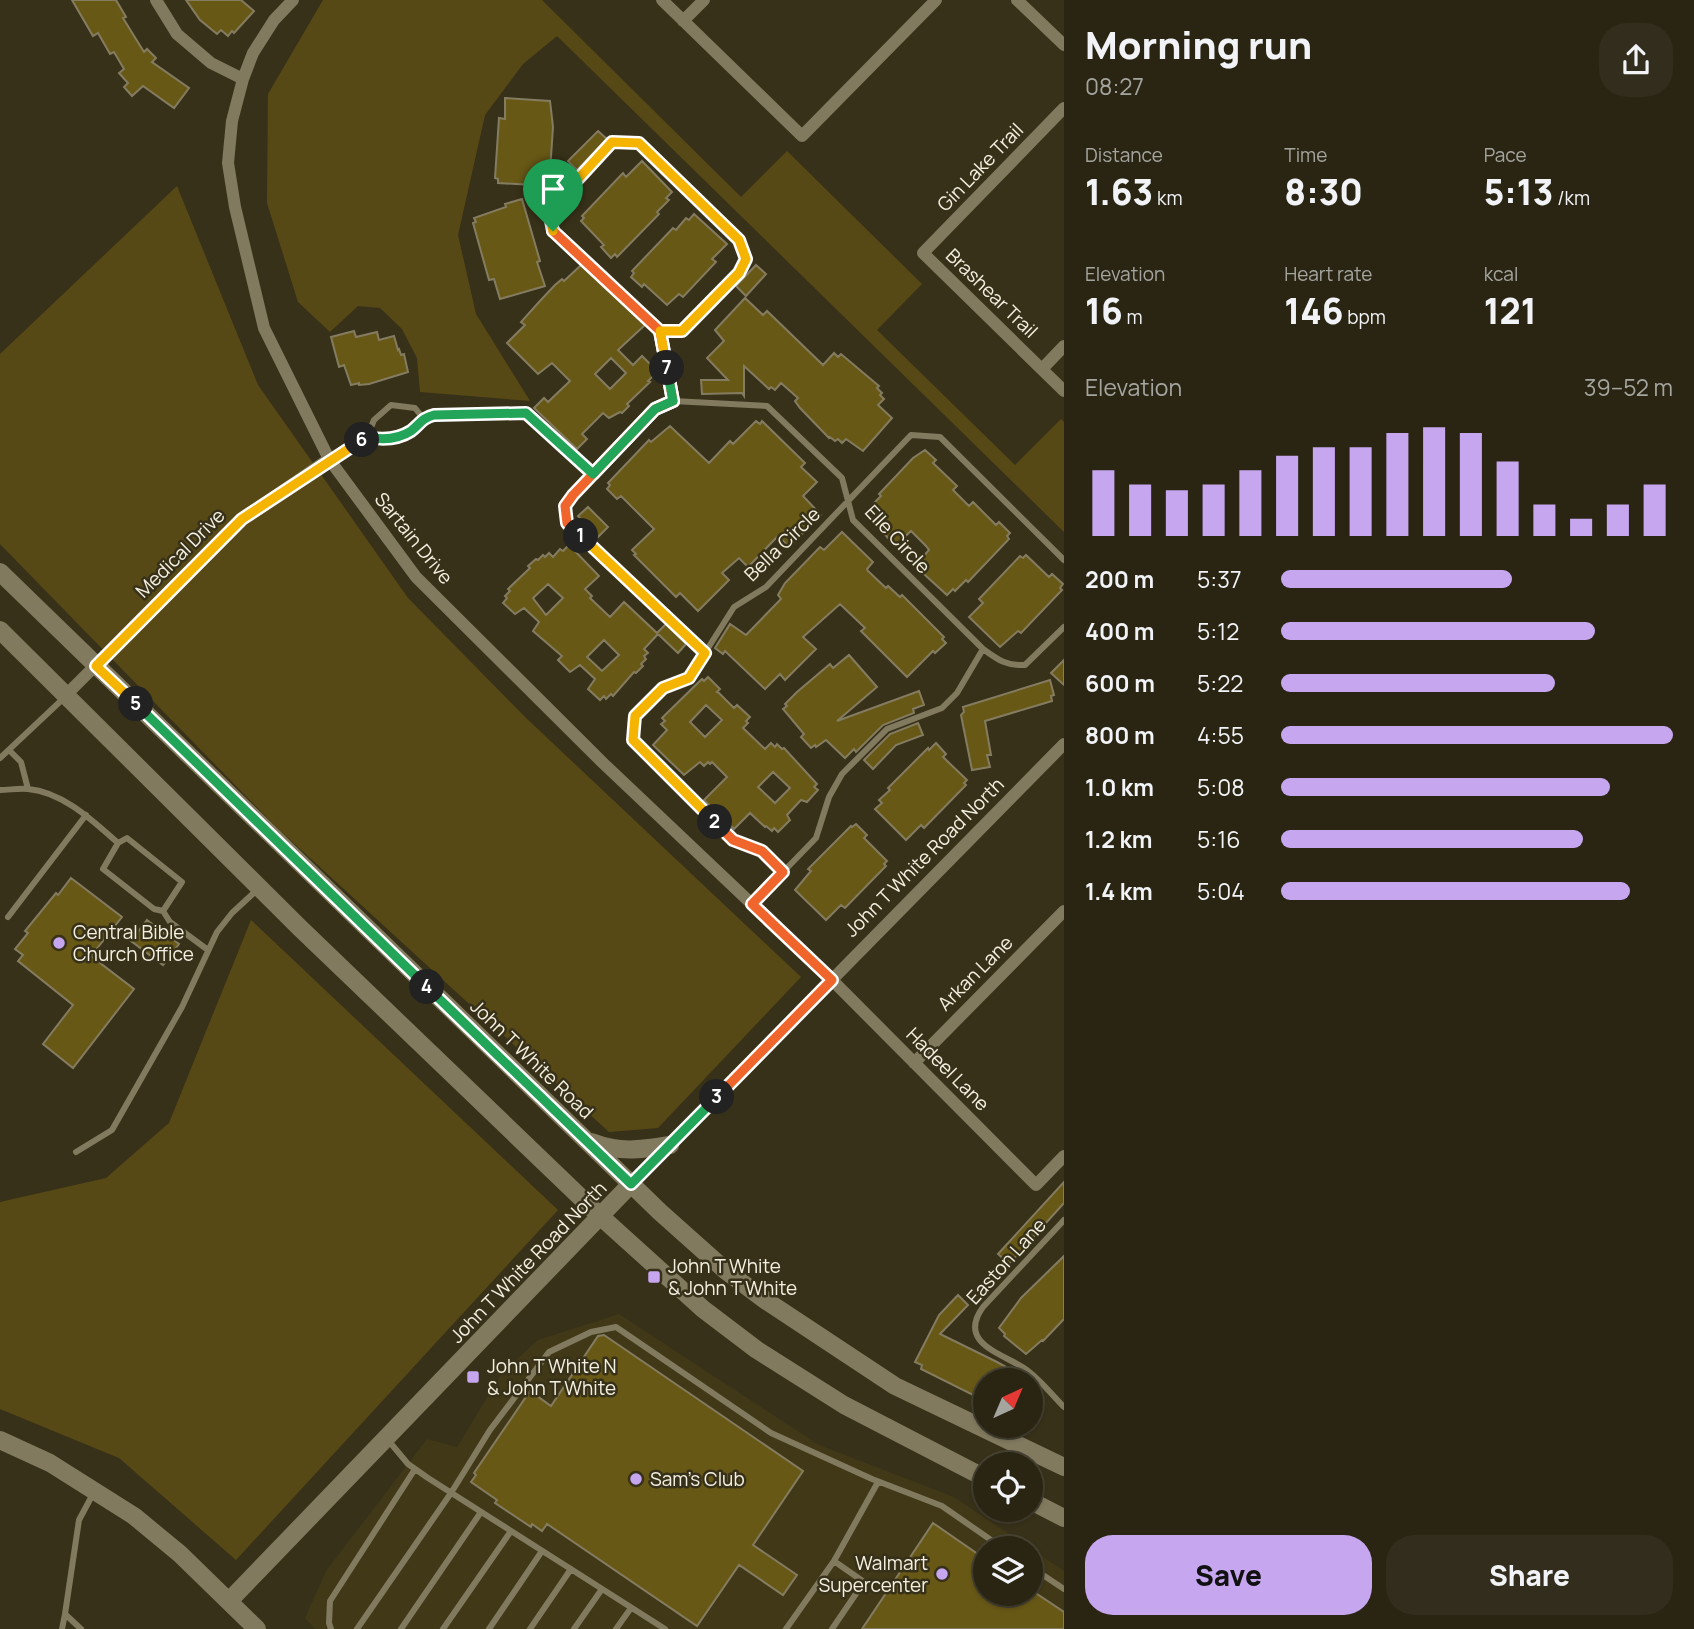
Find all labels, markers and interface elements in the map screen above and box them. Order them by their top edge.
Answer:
text: Morning run [1085,18,1312,70]
button: share [1599,23,1673,97]
text: 08:27 [1085,70,1144,102]
street label: Gin Lake Trail [931,117,1029,217]
text: Distance [1085,142,1163,168]
text: Time [1284,142,1327,168]
text: Pace [1484,142,1527,168]
pin [523,159,583,231]
text: 1.63 [1085,168,1153,216]
text: 8:30 [1284,168,1363,216]
text: 5:13 [1484,168,1553,216]
icon: arrive [534,170,572,208]
text: km [1153,185,1183,211]
text: /km [1553,185,1590,211]
street label: Brashear Trail [940,243,1044,343]
text: Elevation [1085,261,1165,287]
text: Heart rate [1284,261,1372,287]
text: kcal [1484,261,1518,287]
text: 16 [1085,287,1123,335]
text: 146 [1284,287,1344,335]
text: 121 [1484,287,1537,335]
text: m [1123,304,1143,330]
text: bpm [1344,304,1386,330]
pin: 7 [650,350,684,386]
text: 7 [661,354,672,380]
text: Elevation [1085,371,1182,403]
text: 39–52 m [1584,371,1673,403]
pin: 6 [344,422,380,458]
text: 6 [356,426,367,452]
street label: Sartain Drive [369,487,459,589]
street label: Elle Circle [859,499,937,579]
street label: Bella Circle [738,501,826,587]
street label: Medical Drive [130,503,230,603]
pin: 1 [564,518,598,554]
text: 1 [576,522,585,548]
text: 200 m [1085,563,1154,595]
text: 5:37 [1197,563,1241,595]
text: 400 m [1085,615,1155,647]
text: 5:12 [1197,615,1239,647]
text: 600 m [1085,667,1155,699]
text: 5:22 [1197,667,1243,699]
pin: 5 [118,686,154,722]
text: 5 [130,690,141,716]
text: 800 m [1085,719,1155,751]
text: 4:55 [1197,719,1244,751]
text: 1.0 km [1085,771,1154,803]
text: 5:08 [1197,771,1245,803]
street label: John T White Road North [839,772,1009,942]
pin: 2 [698,804,732,840]
text: 2 [709,808,720,834]
text: 1.2 km [1085,823,1152,855]
text: 5:16 [1197,823,1240,855]
text: 1.4 km [1085,875,1153,907]
text: 5:04 [1197,875,1245,907]
place label: Central Bible Church Office [73,919,194,967]
street label: Arkan Lane [932,930,1018,1016]
marker: Central Bible Church Office [51,935,67,951]
pin: 4 [410,970,444,1004]
text: 4 [421,973,432,999]
street label: John T White Road [465,994,599,1124]
street label: Hadeel Lane [901,1022,995,1116]
pin: 3 [700,1080,734,1114]
text: 3 [711,1083,722,1109]
street label: John T White Road North [444,1175,612,1349]
street label: Easton Lane [960,1212,1052,1310]
place label: John T White & John T White [668,1253,797,1301]
marker: John T White & John T White [646,1269,662,1285]
place label: John T White N & John T White [487,1353,617,1401]
north arrow [973,1368,1043,1438]
map controls [973,1368,1043,1606]
marker: John T White N & John T White [465,1369,481,1385]
button: locate [973,1452,1043,1522]
place label: Sam's Club [650,1466,745,1492]
marker: Sam's Club [628,1471,644,1487]
button: Save [1085,1535,1372,1615]
button: Share [1386,1535,1673,1615]
button: layers [973,1536,1043,1606]
place label: Walmart Supercenter [818,1550,928,1598]
marker: Walmart Supercenter [934,1566,950,1582]

